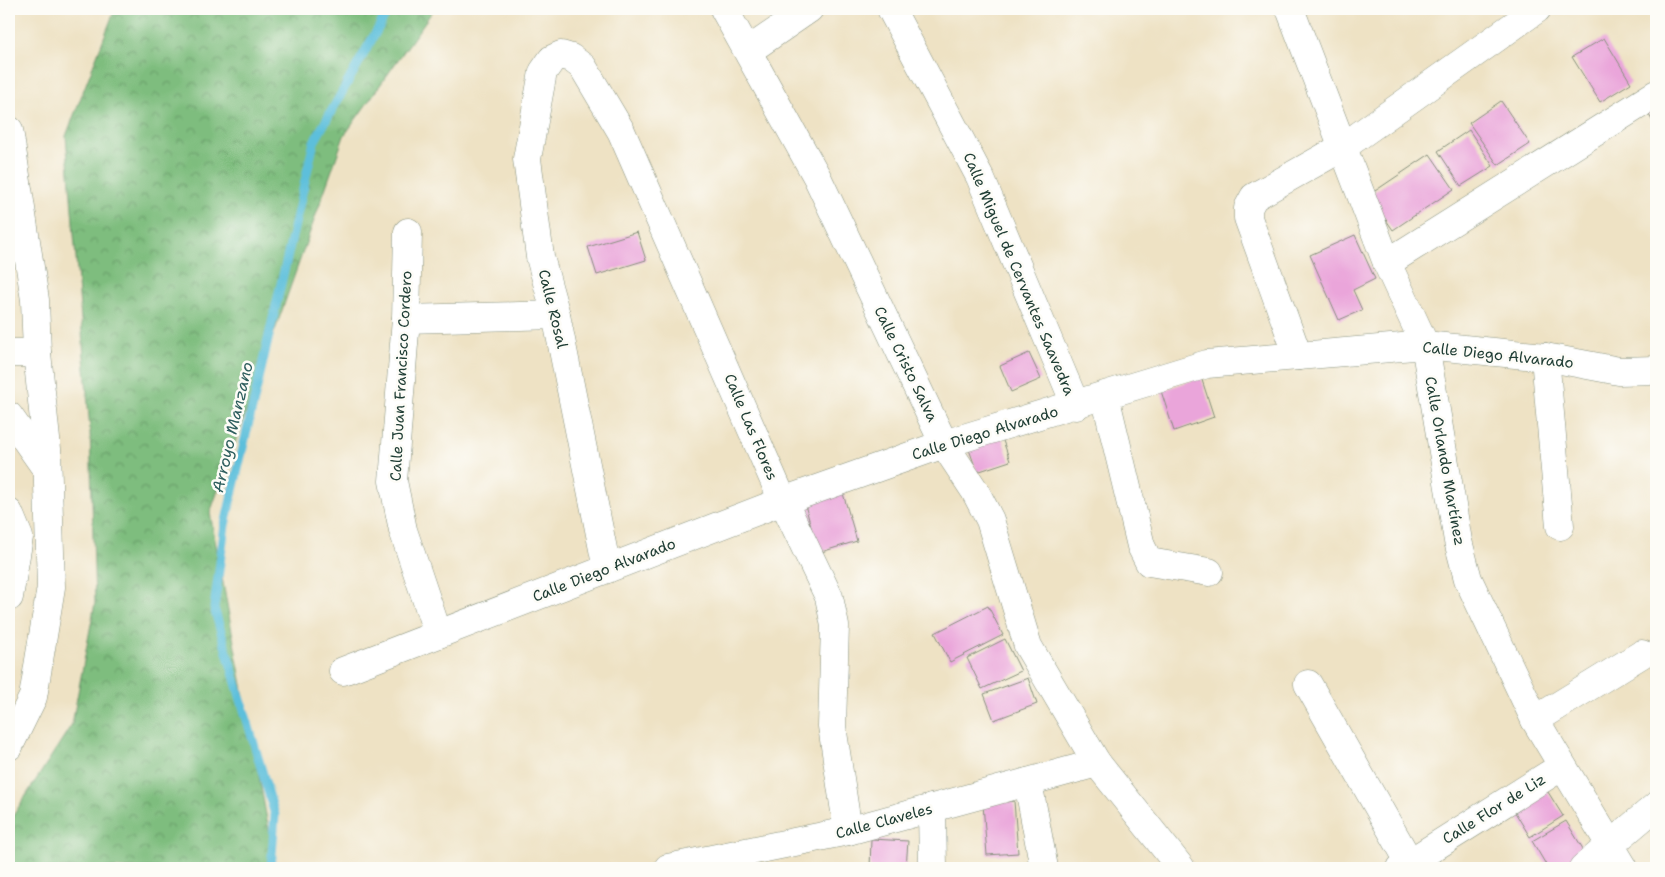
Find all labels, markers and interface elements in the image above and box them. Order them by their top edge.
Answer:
street label: Calle Miguel de Cervantes Saavedra [959,149,1080,399]
street label: Calle Rosal [534,267,573,351]
street label: Calle Juan Francisco Cordero [385,270,417,482]
street label: Calle Cristo Salva [869,303,943,426]
street label: Calle Diego Alvarado [1421,337,1575,373]
water label: Arroyo Manzano [207,360,258,494]
street label: Calle Las Flores [720,371,782,483]
street label: Calle Orlando Martínez [1420,375,1470,547]
street label: Calle Diego Alvarado [909,401,1061,465]
street label: Calle Diego Alvarado [530,533,678,607]
street label: Calle Flor de Liz [1439,769,1549,849]
street label: Calle Claveles [833,798,935,844]

